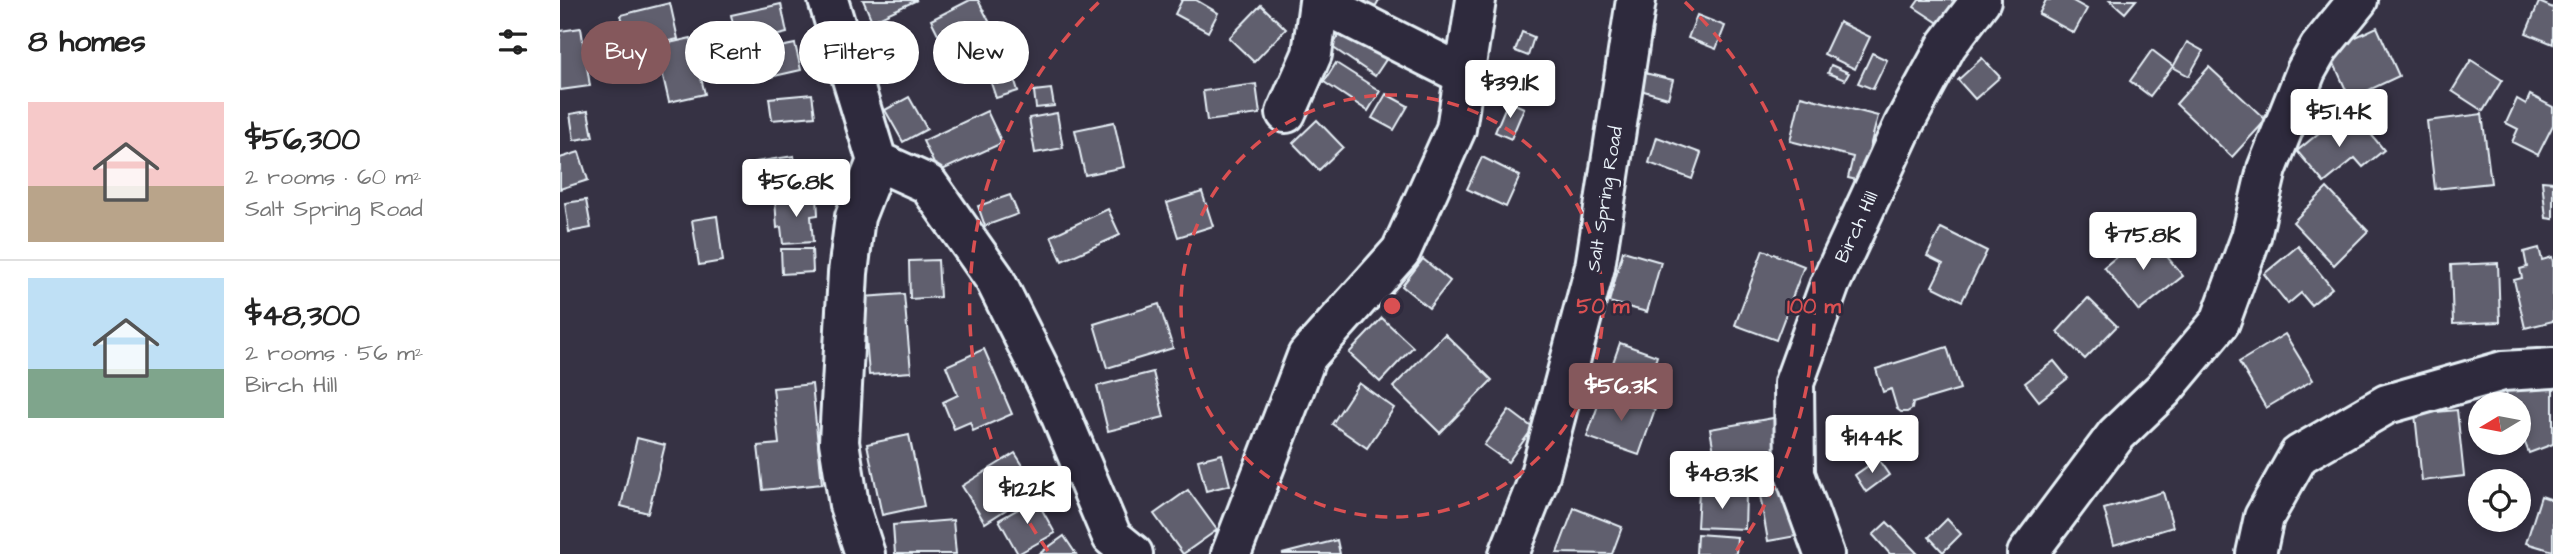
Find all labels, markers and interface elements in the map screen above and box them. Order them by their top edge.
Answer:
text: 8 homes [28,21,146,63]
chip: Buy [581,21,671,84]
chip: Rent [685,21,785,84]
chip: Filters [799,21,919,84]
chip: New [933,21,1029,84]
icon: filters [494,23,532,61]
pin: $39.1K [1453,60,1567,120]
text: $39.1K [1481,67,1539,99]
pin: $51.4K [2282,90,2396,149]
text: $51.4K [2307,96,2371,128]
text: $56,300 [245,119,360,161]
street label: Salt Spring Road [1580,124,1631,274]
icon: home [84,130,168,214]
pin: $56.8K [739,160,853,219]
text: 2 rooms · 60 m² [245,161,422,193]
text: $56.8K [758,166,834,198]
street label: Birch Hill [1829,187,1885,267]
text: Salt Spring Road [245,193,423,225]
pin: $75.8K [2086,212,2200,272]
text: $75.8K [2105,219,2181,251]
text: 50 m [1577,292,1630,321]
text: 100 m [1787,292,1842,321]
centre of rings [1380,294,1404,318]
text: $48,300 [245,295,360,337]
icon: home [84,306,168,390]
text: 2 rooms · 56 m² [245,337,423,369]
pin: $56.3K [1564,364,1678,423]
text: Birch Hill [245,369,337,401]
text: $56.3K [1585,370,1657,402]
north arrow [2468,392,2530,455]
map controls [2468,392,2531,532]
pin: $144K [1823,416,1921,475]
text: $144K [1842,422,1902,454]
pin: $48.3K [1665,452,1779,511]
text: $48.3K [1686,458,1758,490]
pin: $122K [978,466,1076,526]
button: locate [2468,469,2531,532]
text: $122K [999,473,1055,505]

